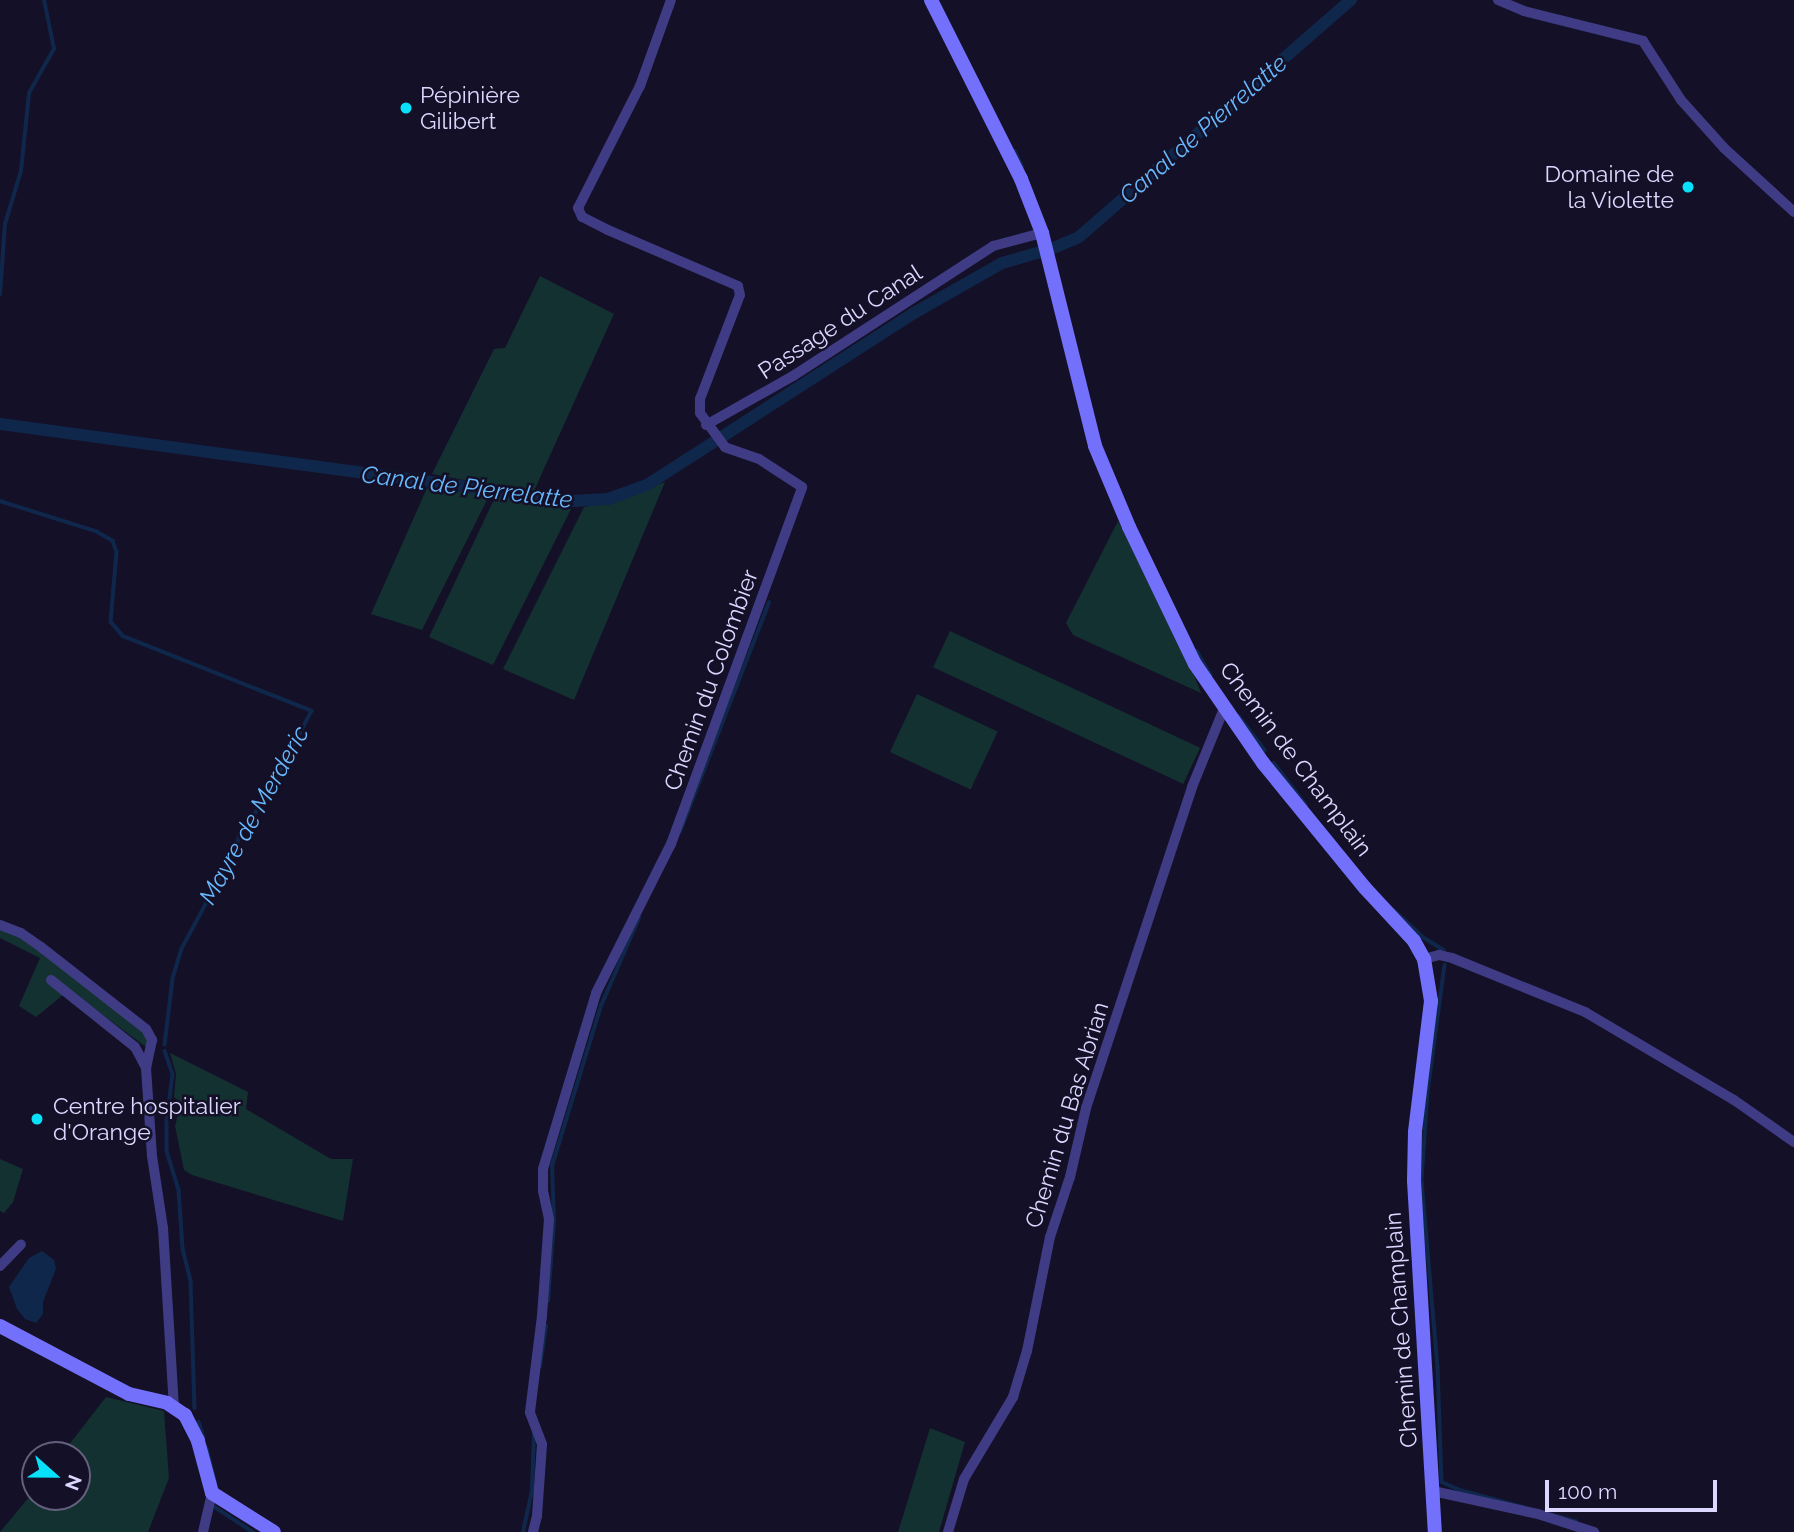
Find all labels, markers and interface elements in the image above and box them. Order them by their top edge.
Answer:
water label: Canal de Pierrelatte [1113,48,1293,210]
place label: Pépinière Gilibert [420,81,520,135]
marker: Pépinière Gilibert [398,100,414,116]
place label: Domaine de la Violette [1545,160,1674,214]
marker: Domaine de la Violette [1680,179,1696,195]
street label: Passage du Canal [753,259,927,385]
water label: Canal de Pierrelatte [359,460,575,514]
street label: Chemin du Colombier [658,566,764,794]
street label: Chemin de Champlain [1214,656,1378,862]
water label: Mayre de Merderic [193,721,315,909]
street label: Chemin du Bas Abrian [1019,998,1115,1232]
place label: Centre hospitalier d'Orange [53,1092,241,1146]
marker: Centre hospitalier d'Orange [27,1109,47,1129]
street label: Chemin de Champlain [1379,1211,1423,1449]
north arrow [21,1441,91,1511]
scale bar [1549,1466,1720,1510]
text: N [61,1472,87,1494]
text: 100 m [1558,1479,1617,1504]

